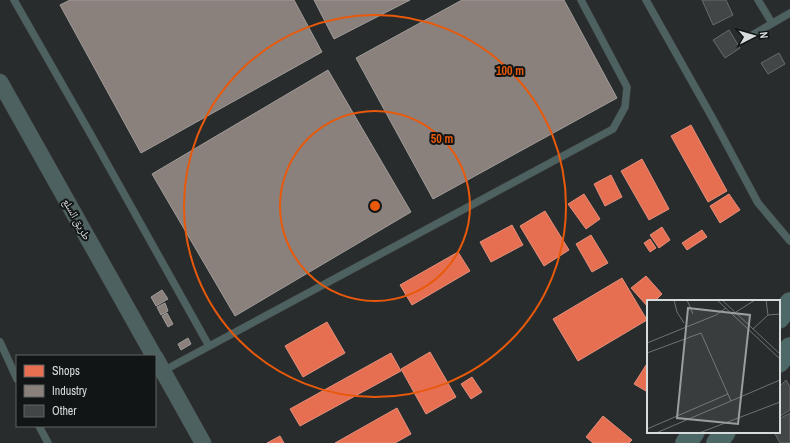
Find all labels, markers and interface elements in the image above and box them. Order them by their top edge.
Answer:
north arrow [734,16,774,56]
text: N [757,31,771,39]
text: 100 m [496,63,524,79]
text: 50 m [431,131,453,147]
street label: طريق السلع [60,196,94,242]
centre of rings [368,199,382,213]
inset map [647,300,780,433]
legend [16,355,156,427]
text: Shops [52,363,80,379]
text: Industry [52,383,87,399]
text: Other [52,403,77,419]

